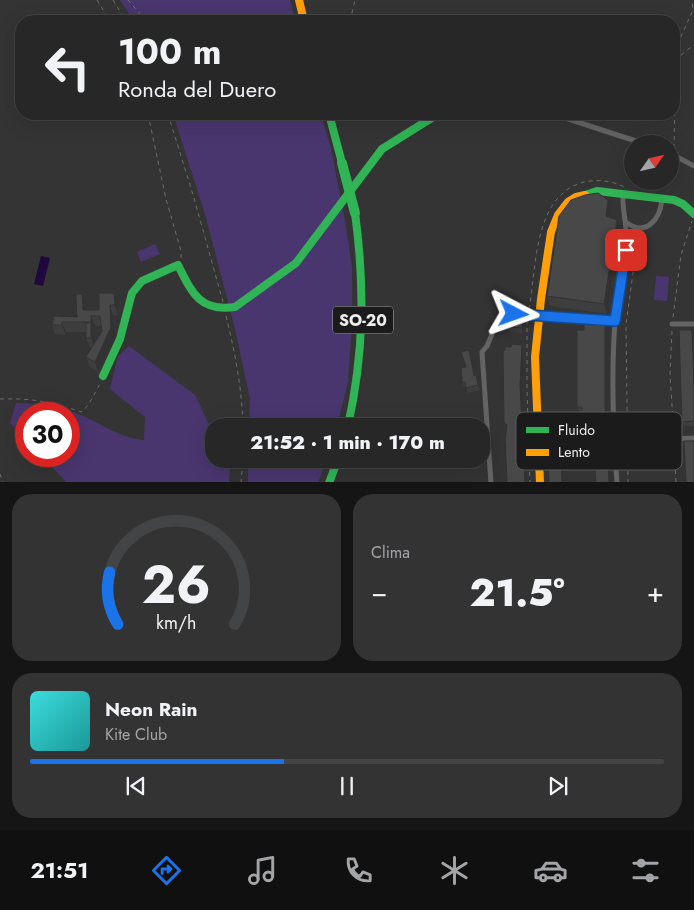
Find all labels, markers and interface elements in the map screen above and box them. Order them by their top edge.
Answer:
text: 100 m [118,27,221,77]
icon: left [35,35,100,100]
text: Ronda del Duero [118,73,276,105]
north arrow [624,135,679,190]
map controls [624,135,679,190]
pin [605,229,647,271]
icon: arrive [612,236,640,264]
position arrow [487,287,539,339]
road number: SO-20 [333,306,393,334]
speed limit sign: 30 [15,402,80,467]
legend [516,412,682,470]
text: Fluido [558,420,595,440]
text: 21:52 · 1 min · 170 m [250,429,445,456]
text: Lento [558,442,590,462]
text: Clima [371,541,410,564]
text: 26 [142,547,211,623]
text: 21.5° [469,565,565,620]
text: − [371,572,388,613]
text: + [647,572,664,613]
text: km/h [156,610,197,636]
text: Neon Rain [105,696,198,723]
text: Kite Club [105,723,167,746]
icon: previous [122,772,150,800]
icon: pause [333,772,361,800]
icon: next [544,772,572,800]
icon: directions [149,853,184,888]
icon: music [245,853,280,888]
icon: phone [341,853,376,888]
icon: climate [437,853,472,888]
icon: car [533,853,568,888]
icon: filters [628,853,663,888]
text: 21:51 [30,854,89,886]

